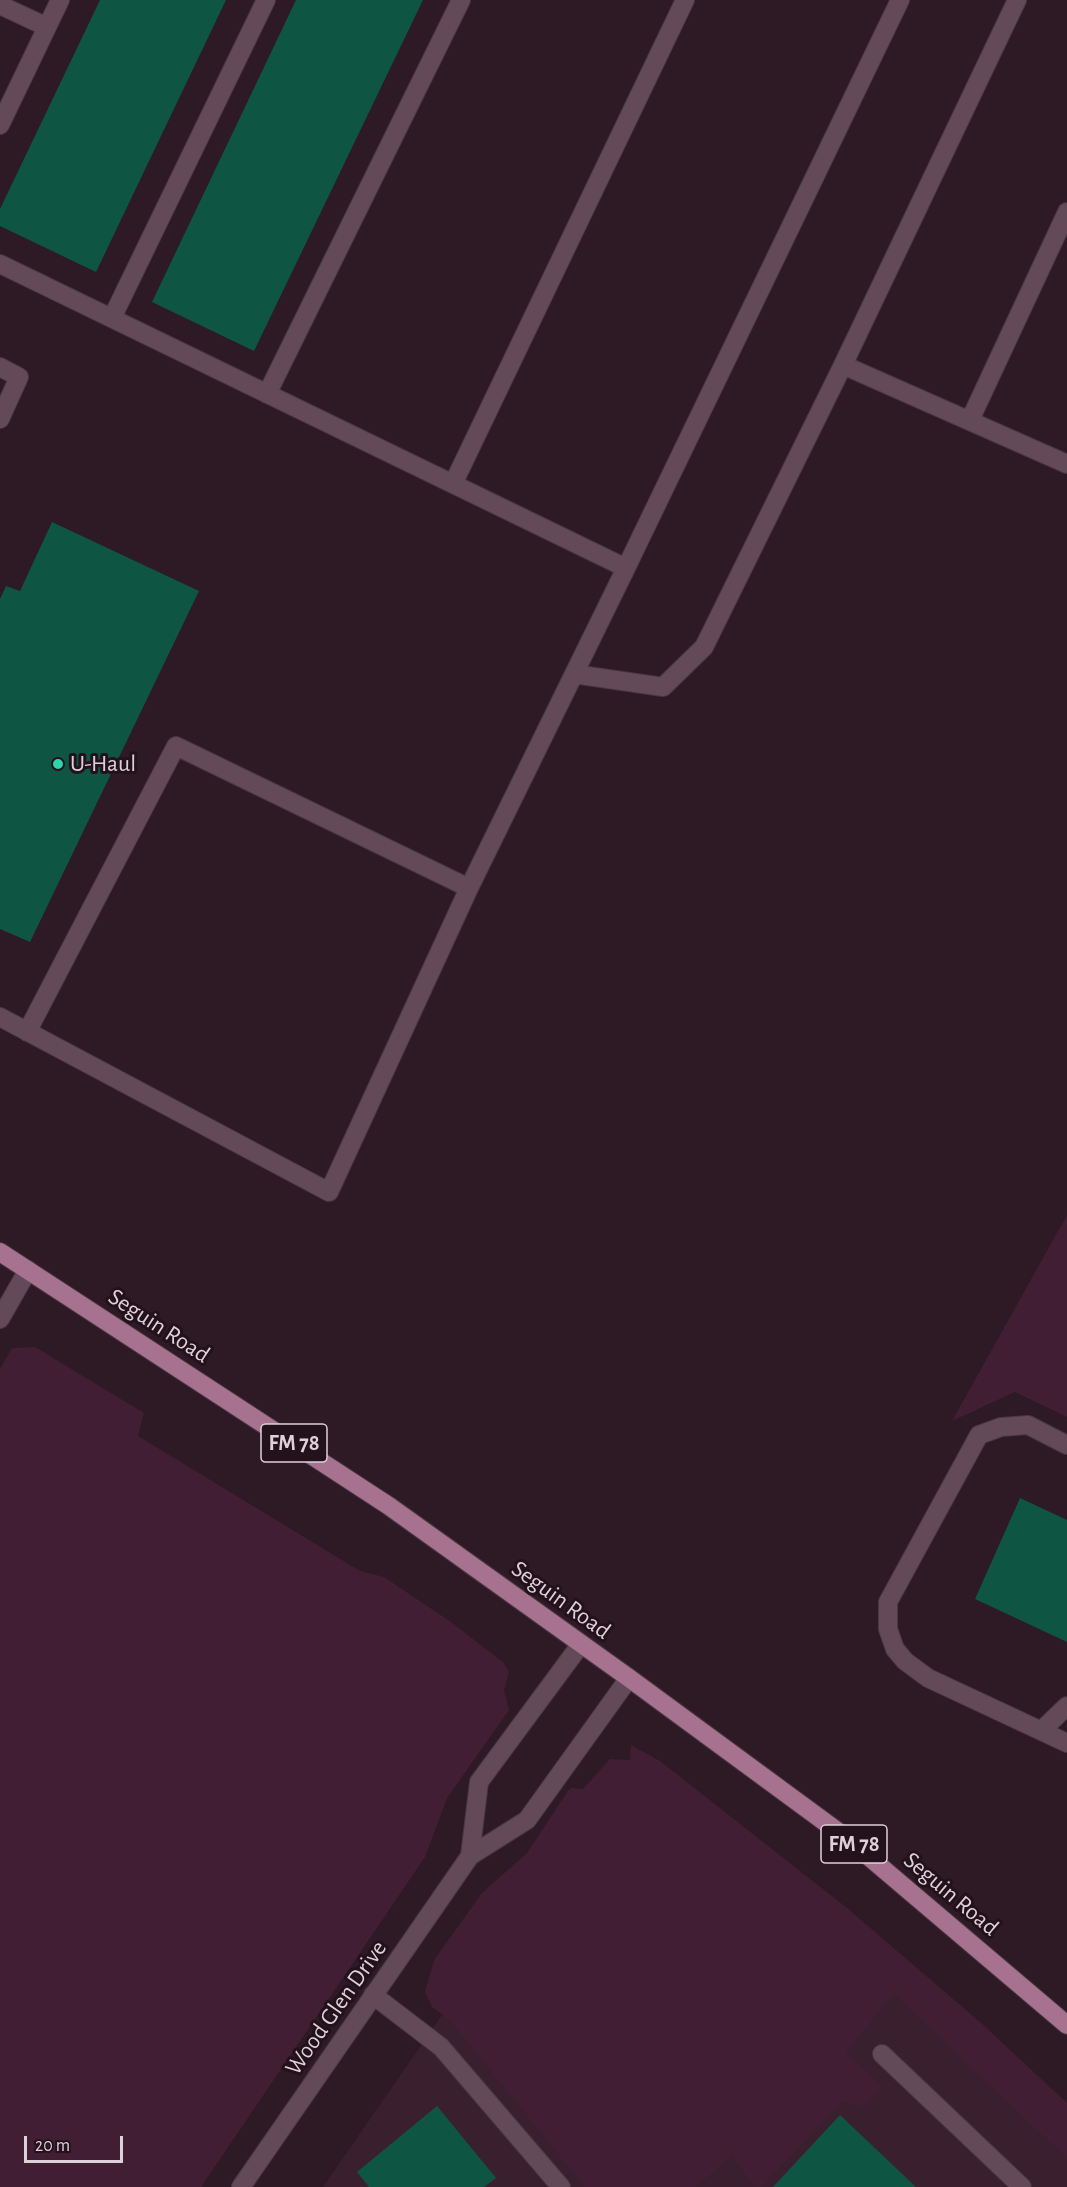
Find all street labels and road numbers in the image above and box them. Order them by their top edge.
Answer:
street label: Seguin Road [103,1282,215,1370]
road number: FM 78 [261,1424,327,1462]
street label: Seguin Road [506,1554,616,1646]
road number: FM 78 [821,1825,887,1863]
street label: Seguin Road [898,1846,1004,1942]
street label: Wood Glen Drive [279,1935,393,2081]

